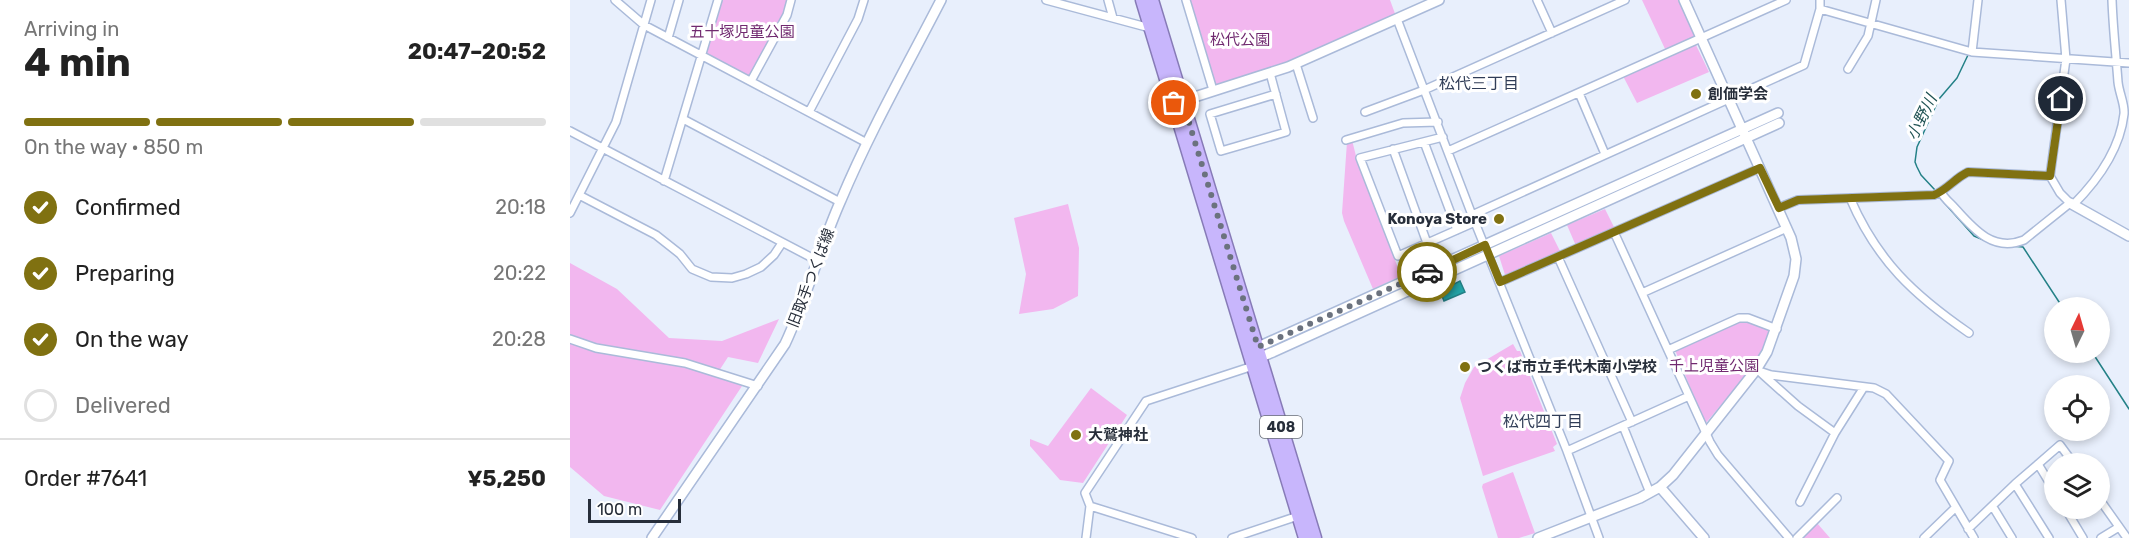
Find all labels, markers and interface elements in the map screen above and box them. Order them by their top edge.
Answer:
text: Arriving in [24,17,119,41]
park label: 五十塚児童公園 [689,23,795,41]
park label: 松代公園 [1210,31,1270,49]
text: 20:47–20:52 [408,38,546,65]
text: 4 min [24,40,131,86]
pin [2035,73,2086,124]
district label: 松代三丁目 [1439,74,1519,93]
pin [1148,77,1199,128]
icon: home [2044,82,2077,115]
place label: 創価学会 [1708,85,1768,103]
icon: bag [1157,86,1190,119]
marker: 創価学会 [1689,87,1703,101]
water label: 小野川 [1902,90,1941,143]
text: On the way · 850 m [24,135,203,159]
icon: check [24,191,57,224]
text: Confirmed [75,194,181,221]
text: 20:18 [495,195,546,219]
place label: Konoya Store [1387,210,1487,228]
marker: Konoya Store [1492,212,1506,226]
street label: 旧取手つくば線 [784,226,838,330]
courier [1397,242,1457,302]
icon: car [1411,256,1444,289]
icon: check [24,257,57,290]
text: Preparing [75,260,175,287]
text: 20:22 [493,261,546,285]
north arrow [2044,297,2110,363]
map controls [2044,297,2110,519]
icon: check [24,323,57,356]
text: On the way [75,326,189,353]
text: 20:28 [492,327,546,351]
park label: 千上児童公園 [1669,357,1759,375]
place label: つくば市立手代木南小学校 [1477,358,1657,376]
marker: つくば市立手代木南小学校 [1458,360,1472,374]
button: locate [2044,375,2110,441]
text: Delivered [75,392,171,419]
district label: 松代四丁目 [1503,412,1583,431]
road number: 408 [1260,416,1302,438]
place label: 大鷲神社 [1088,426,1148,444]
marker: 大鷲神社 [1069,428,1083,442]
button: layers [2044,453,2110,519]
text: Order #7641 [24,465,147,492]
text: ¥5,250 [467,465,546,492]
scale bar [588,496,681,524]
text: 100 m [597,500,642,519]

